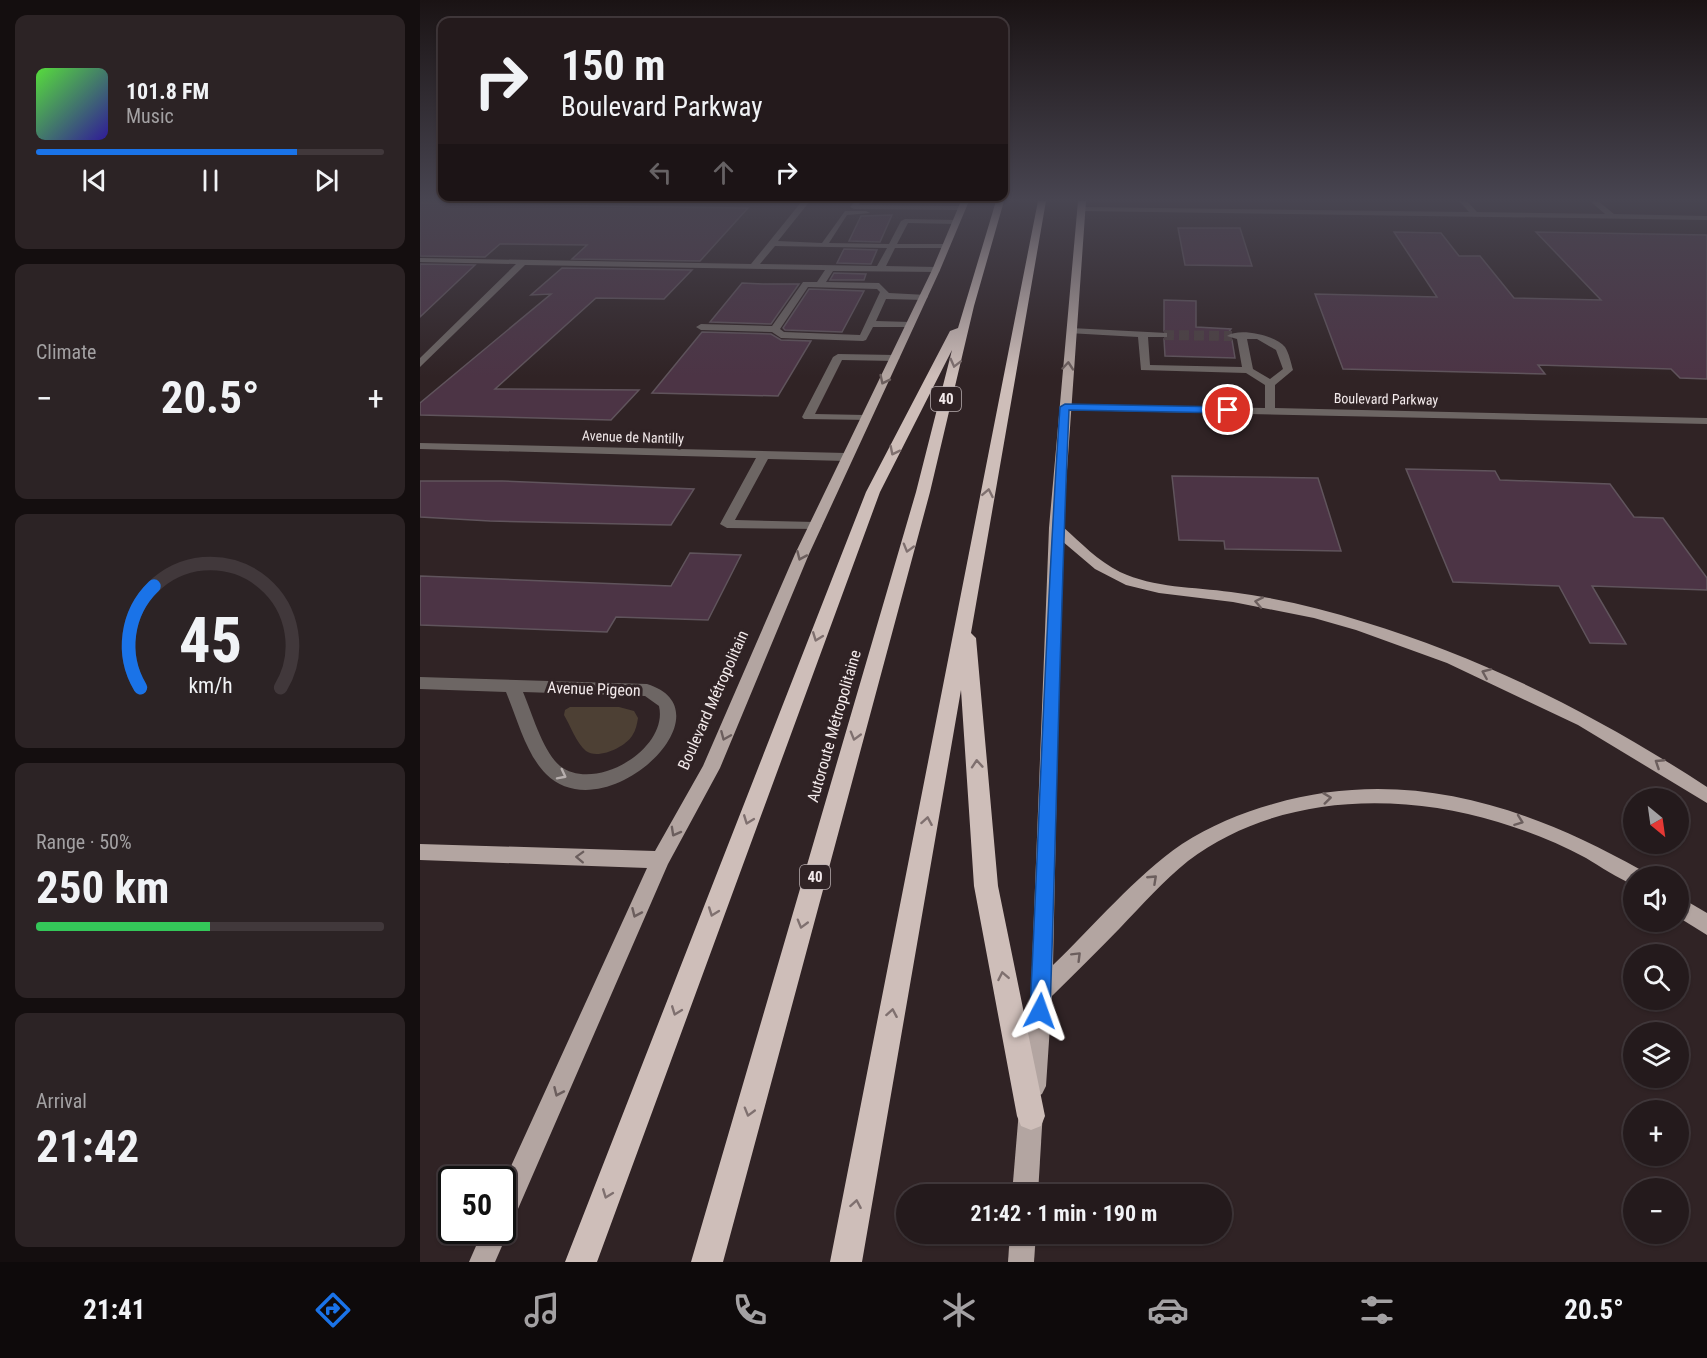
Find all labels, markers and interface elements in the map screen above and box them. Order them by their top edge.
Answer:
text: 150 m [561,41,666,90]
icon: right [462,42,540,120]
text: 101.8 FM [126,79,209,104]
text: Boulevard Parkway [561,91,763,123]
text: Music [126,104,174,128]
icon: left [644,156,677,189]
icon: ahead [707,156,740,189]
icon: right [770,156,803,189]
icon: previous [78,164,111,197]
icon: pause [194,164,227,197]
icon: next [310,164,343,197]
text: Climate [36,340,96,364]
one-way arrow [950,357,963,367]
one-way arrow [1061,361,1074,370]
text: 20.5° [161,371,259,424]
one-way arrow [880,373,891,384]
text: − [36,379,53,418]
text: + [368,379,384,418]
pin [1202,384,1253,435]
road number: 40 [931,387,961,411]
street label: Boulevard Parkway [1334,390,1439,408]
icon: arrive [1211,393,1244,426]
street label: Avenue de Nantilly [582,427,684,447]
one-way arrow [890,445,901,455]
one-way arrow [981,489,994,499]
one-way arrow [902,543,915,553]
one-way arrow [797,550,809,561]
one-way arrow [1255,596,1265,609]
text: 45 [178,604,242,677]
street label: Boulevard Métropolitain [674,627,752,773]
one-way arrow [812,631,824,642]
street label: Autoroute Métropolitaine [803,648,865,804]
one-way arrow [1481,668,1492,680]
text: km/h [188,673,232,698]
street label: Avenue Pigeon [547,678,641,700]
one-way arrow [720,729,732,740]
one-way arrow [850,730,862,741]
one-way arrow [1654,759,1665,770]
one-way arrow [970,760,983,769]
one-way arrow [556,767,567,779]
north arrow [1623,788,1689,854]
map controls [1623,788,1689,1244]
one-way arrow [1322,793,1332,805]
one-way arrow [1513,813,1523,826]
one-way arrow [742,814,755,824]
one-way arrow [920,816,933,826]
one-way arrow [671,826,682,836]
text: Range · 50% [36,830,132,854]
one-way arrow [576,851,585,863]
text: 250 km [36,861,169,914]
road number: 40 [800,865,830,889]
button: sound [1623,866,1689,932]
one-way arrow [1147,875,1157,886]
one-way arrow [708,906,720,917]
one-way arrow [631,907,643,918]
one-way arrow [797,918,809,929]
button: search [1623,944,1689,1010]
one-way arrow [1071,952,1081,963]
one-way arrow [997,971,1010,981]
position arrow [1008,979,1072,1043]
one-way arrow [670,1006,683,1016]
one-way arrow [885,1008,897,1017]
button: layers [1623,1022,1689,1088]
one-way arrow [553,1086,565,1097]
text: Arrival [36,1089,87,1113]
button: + [1623,1100,1689,1166]
one-way arrow [744,1106,756,1116]
text: 21:42 [36,1120,139,1173]
speed limit sign: 50 [438,1166,516,1244]
button: − [1623,1178,1689,1244]
one-way arrow [602,1188,614,1199]
one-way arrow [849,1200,862,1210]
text: 21:42 · 1 min · 190 m [971,1201,1157,1226]
icon: directions [312,1289,354,1331]
icon: music [521,1289,563,1331]
icon: phone [729,1289,771,1331]
icon: climate [938,1289,980,1331]
icon: car [1147,1289,1189,1331]
icon: filters [1356,1289,1398,1331]
text: 21:41 [83,1294,145,1326]
text: 20.5° [1564,1294,1624,1326]

